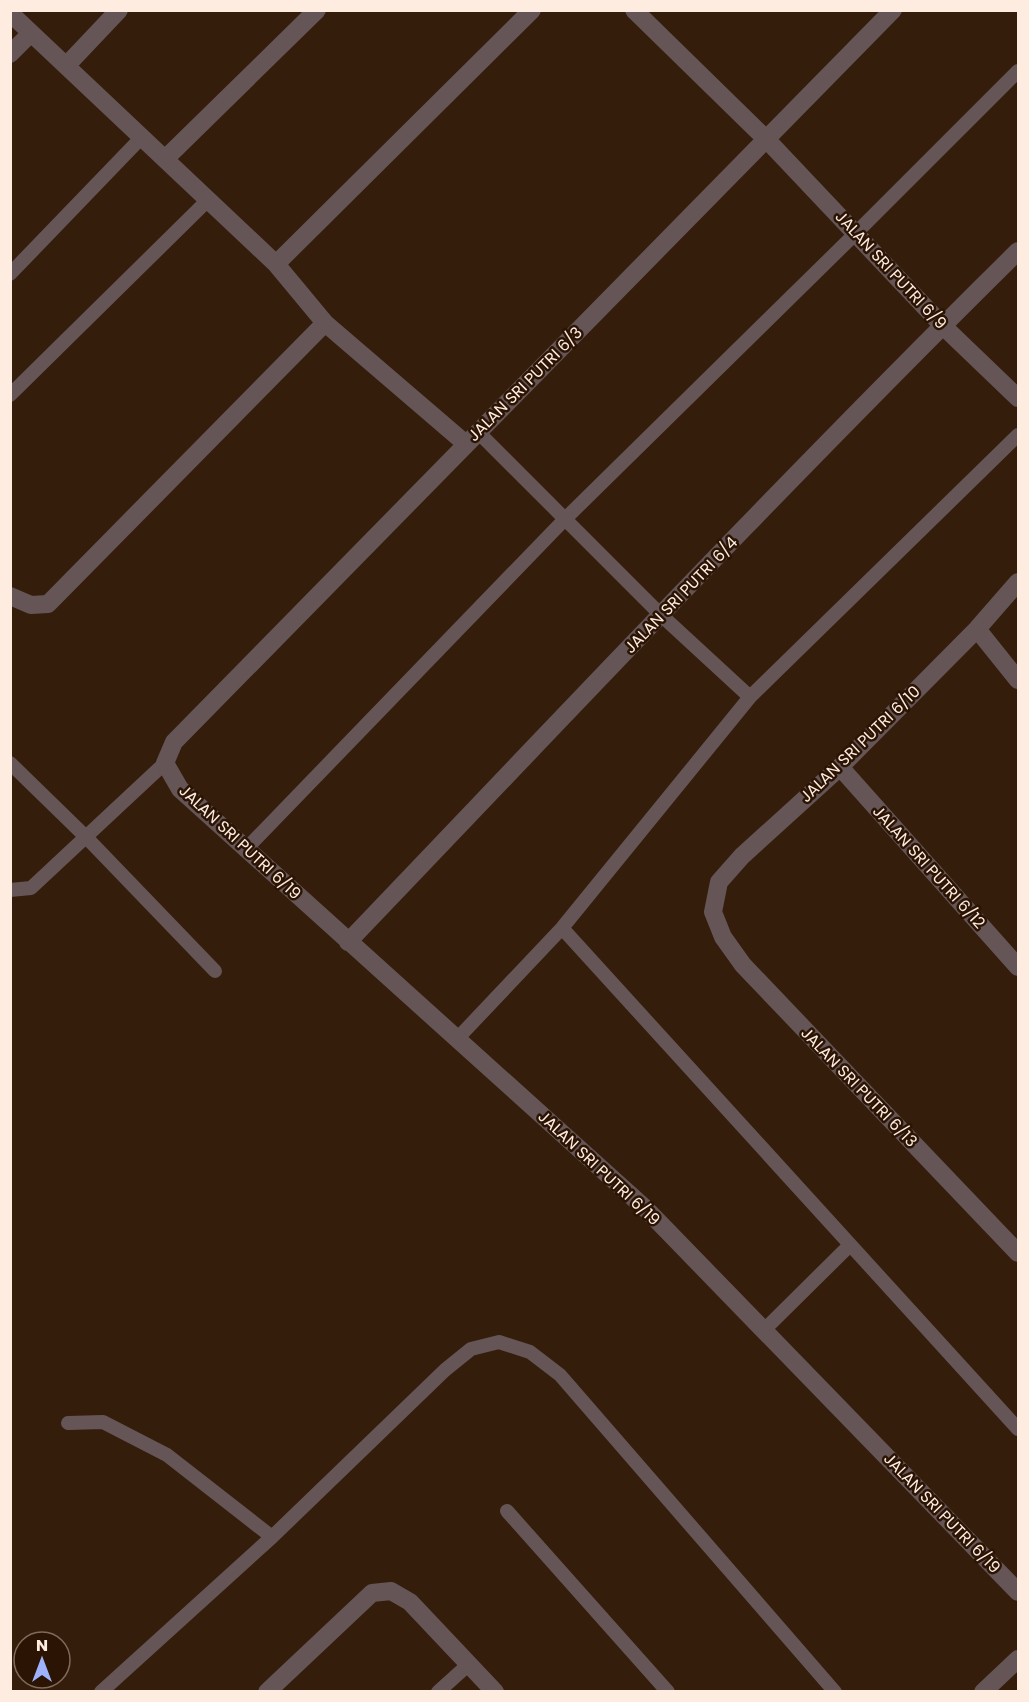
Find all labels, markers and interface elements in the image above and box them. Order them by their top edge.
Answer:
street label: JALAN SRI PUTRI 6/9 [830,206,952,334]
street label: JALAN SRI PUTRI 6/3 [463,322,587,446]
street label: JALAN SRI PUTRI 6/4 [619,532,743,658]
street label: JALAN SRI PUTRI 6/10 [795,680,925,808]
street label: JALAN SRI PUTRI 6/19 [174,779,306,905]
street label: JALAN SRI PUTRI 6/12 [867,800,991,934]
street label: JALAN SRI PUTRI 6/13 [796,1022,922,1152]
street label: JALAN SRI PUTRI 6/19 [533,1105,665,1231]
street label: JALAN SRI PUTRI 6/19 [878,1448,1006,1578]
north arrow [12,1630,72,1690]
text: N [36,1634,48,1657]

